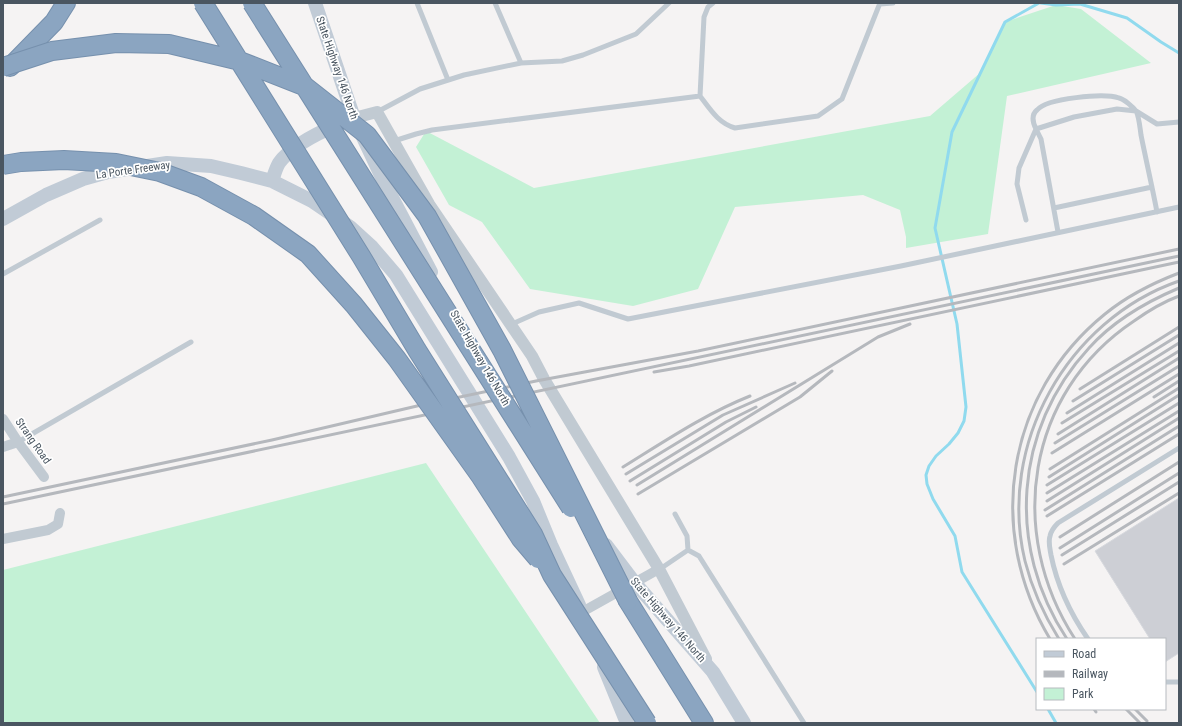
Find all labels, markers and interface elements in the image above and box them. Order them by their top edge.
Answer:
street label: State Highway 146 North [313,15,361,121]
street label: La Porte Freeway [95,158,171,182]
street label: State Highway 146 North [447,308,513,408]
street label: Strang Road [13,416,53,466]
street label: State Highway 146 North [628,575,708,665]
legend [1036,638,1166,710]
text: Road [1072,647,1096,661]
text: Railway [1072,667,1108,681]
text: Park [1072,687,1094,701]

